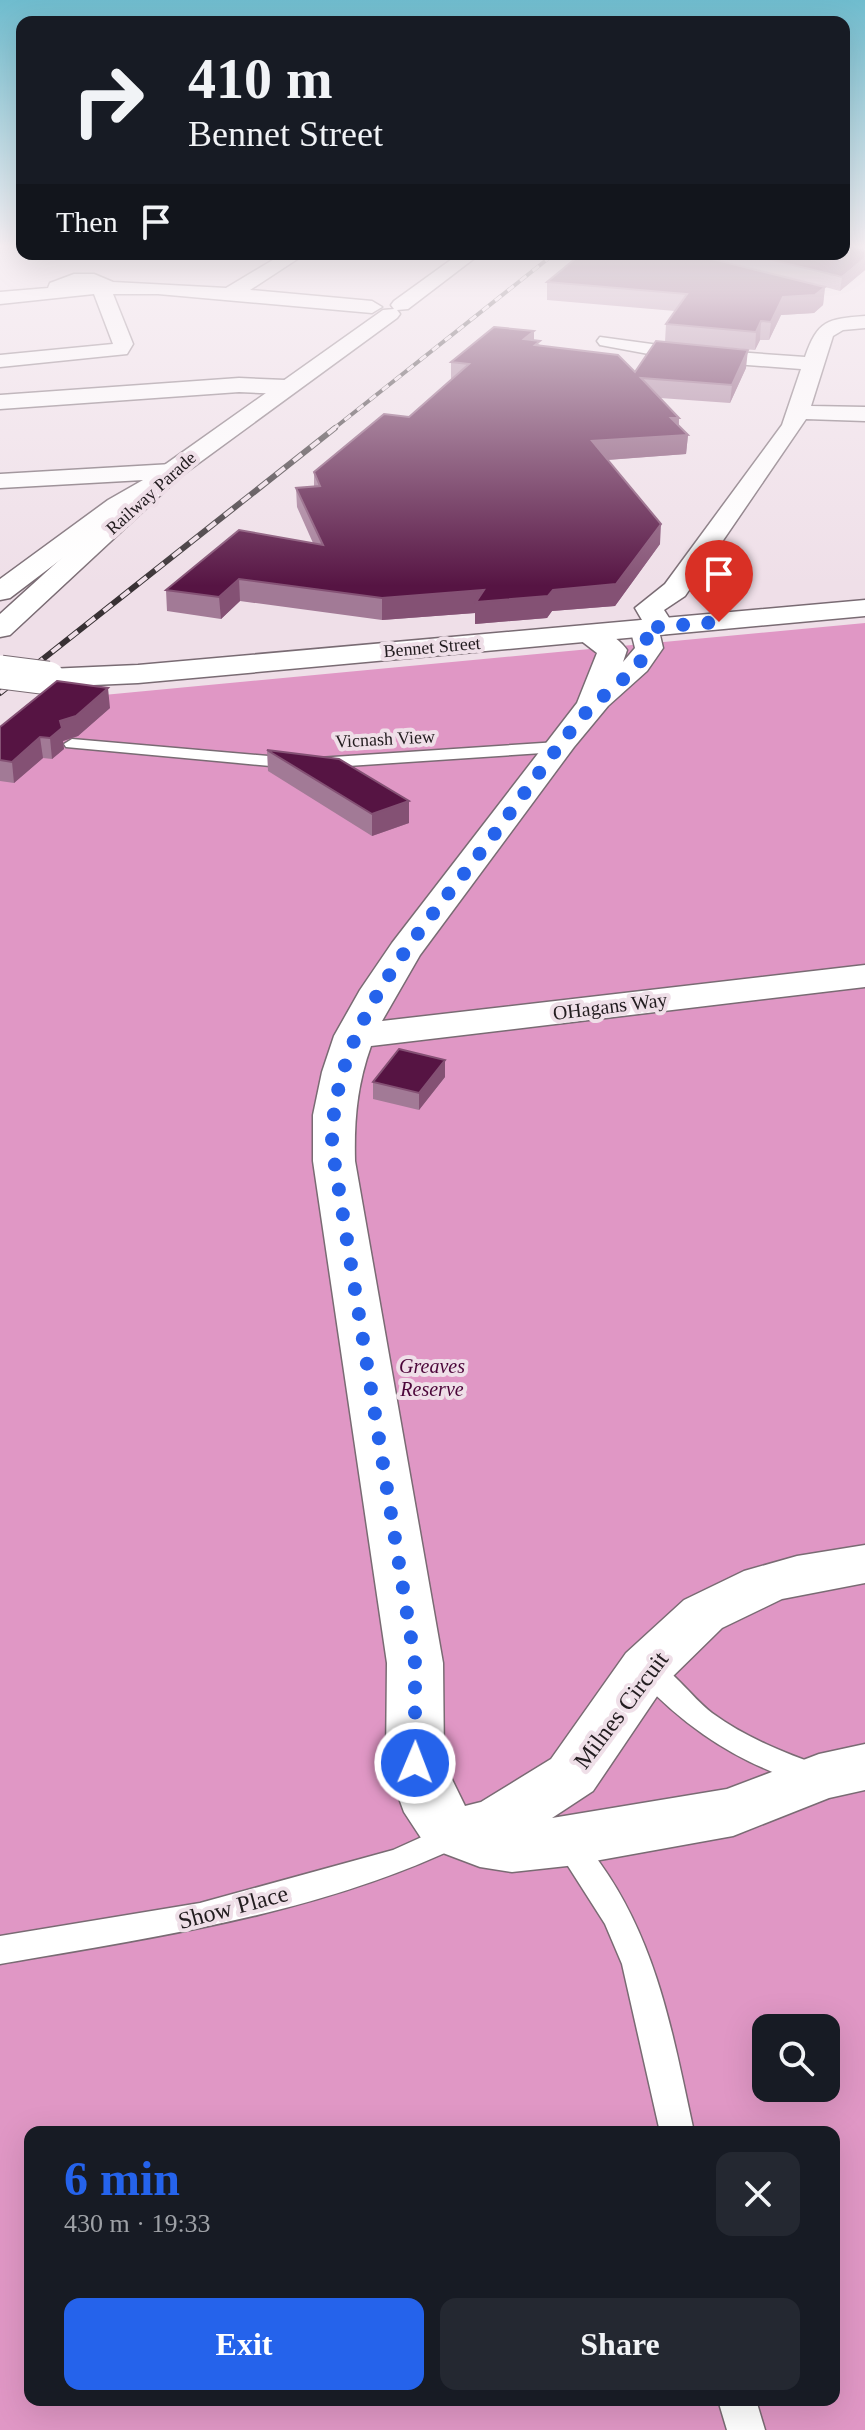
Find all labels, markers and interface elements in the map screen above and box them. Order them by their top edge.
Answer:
icon: right [56,48,160,152]
text: 410 m [188,48,333,110]
text: Bennet Street [188,114,383,154]
icon: arrive [134,200,178,244]
text: Then [56,205,118,238]
street label: Railway Parade [102,448,200,538]
pin [685,540,753,622]
icon: arrive [697,552,741,596]
street label: Bennet Street [383,633,481,661]
street label: Vicnash View [335,726,435,752]
street label: OHagans Way [551,988,669,1025]
park label: Greaves Reserve [399,1355,465,1400]
street label: Milnes Circuit [569,1646,674,1773]
position arrow [373,1721,457,1805]
street label: Show Place [175,1880,291,1934]
map controls [752,2014,840,2102]
button: search [752,2014,840,2102]
text: 6 min [64,2152,180,2205]
button: close [716,2152,800,2236]
text: 430 m · 19:33 [64,2209,211,2238]
button: Exit [64,2298,424,2390]
button: Share [440,2298,800,2390]

